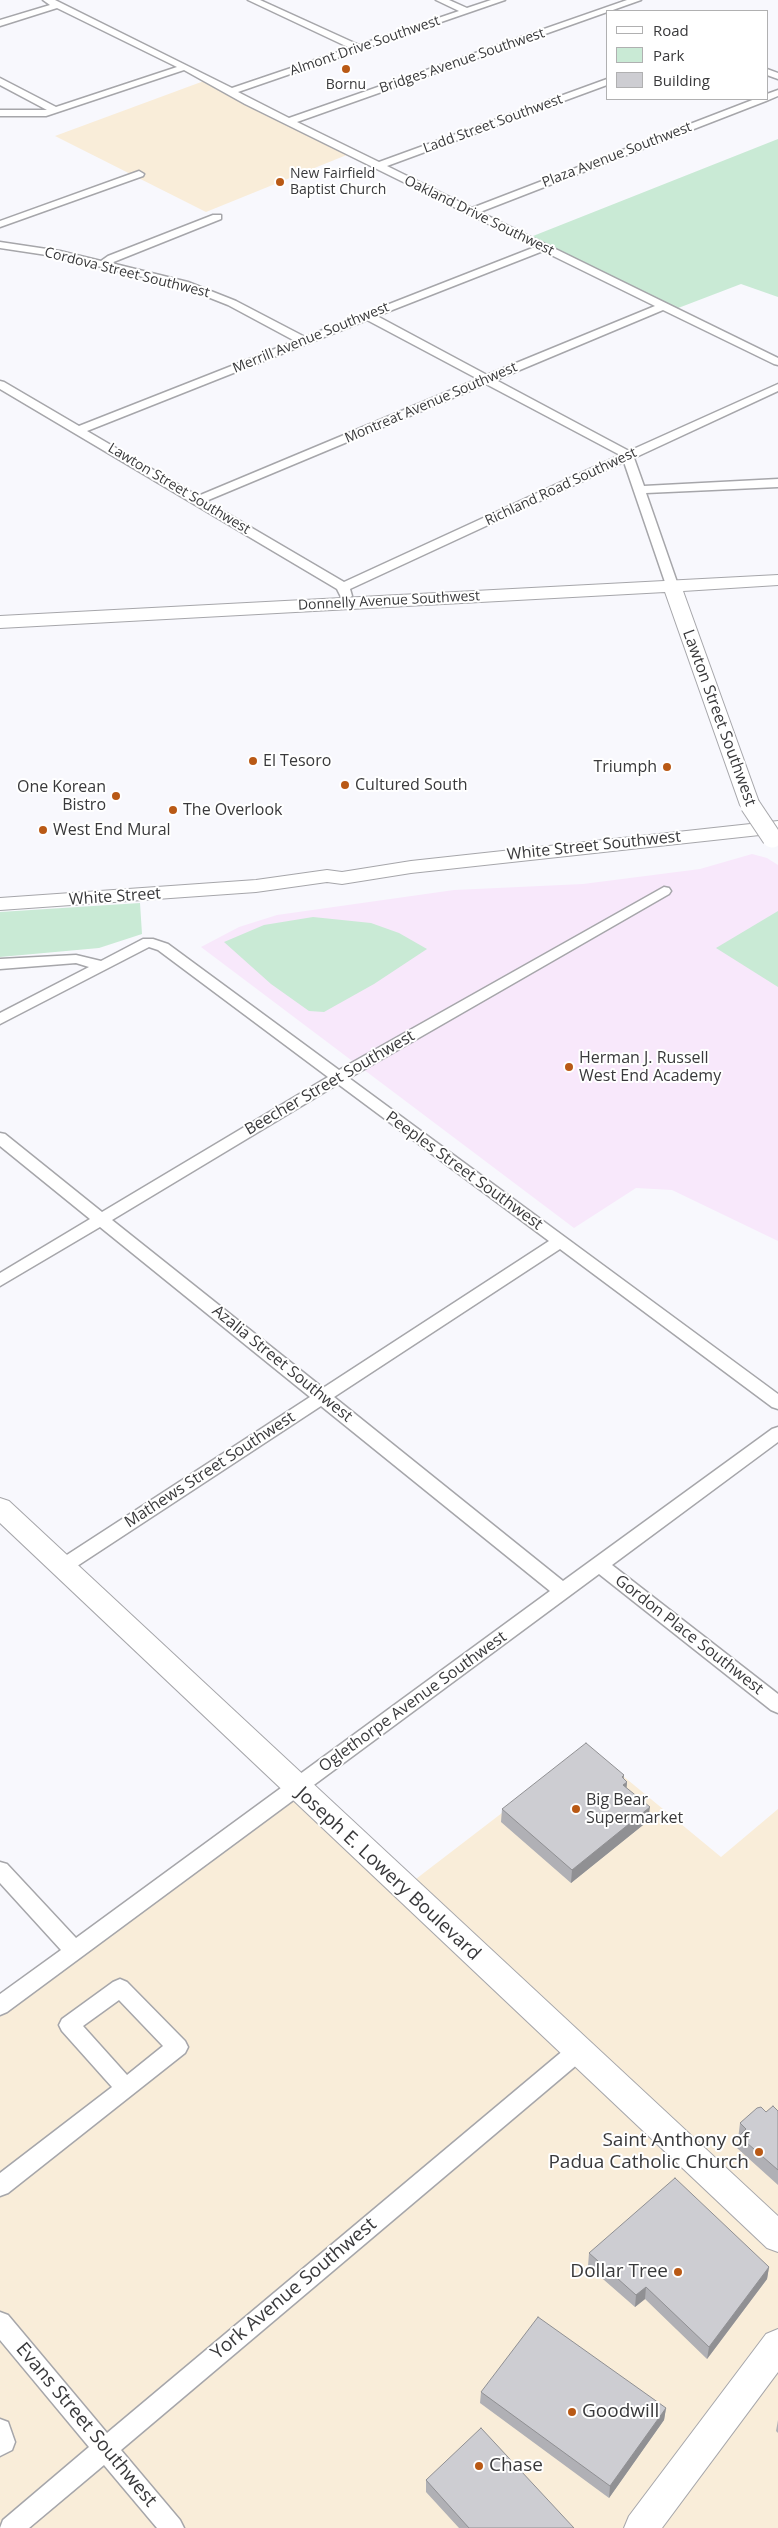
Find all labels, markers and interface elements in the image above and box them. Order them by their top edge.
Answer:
legend [606,10,768,100]
street label: Almont Drive Southwest [288,12,442,80]
text: Road [653,20,689,40]
street label: Bridges Avenue Southwest [377,25,547,97]
text: Park [653,45,684,65]
marker: Bornu [340,63,352,75]
text: Building [653,70,710,90]
place label: Bornu [326,77,366,93]
street label: Ladd Street Southwest [421,91,565,157]
street label: Plaza Avenue Southwest [540,119,694,191]
place label: New Fairfield Baptist Church [290,166,386,198]
street label: Oakland Drive Southwest [401,172,557,260]
marker: New Fairfield Baptist Church [274,176,286,188]
street label: Cordova Street Southwest [43,244,211,302]
street label: Merrill Avenue Southwest [230,299,392,377]
street label: Montreat Avenue Southwest [342,359,520,447]
street label: Lawton Street Southwest [105,440,253,538]
street label: Richland Road Southwest [483,444,639,530]
street label: Donnelly Avenue Southwest [298,588,480,614]
street label: Lawton Street Southwest [678,627,760,809]
place label: El Tesoro [263,751,331,771]
marker: El Tesoro [247,755,259,767]
place label: Triumph [593,757,657,777]
marker: Triumph [661,761,673,773]
place label: Cultured South [355,775,468,795]
place label: One Korean Bistro [17,777,106,815]
marker: Cultured South [339,779,351,791]
marker: One Korean Bistro [110,790,122,802]
place label: The Overlook [183,800,282,820]
marker: The Overlook [167,804,179,816]
place label: West End Mural [53,820,171,840]
marker: West End Mural [37,824,49,836]
street label: White Street Southwest [506,827,682,865]
street label: White Street [68,884,162,910]
street label: Beecher Street Southwest [242,1027,418,1139]
place label: Herman J. Russell West End Academy [579,1048,721,1086]
marker: Herman J. Russell West End Academy [563,1061,575,1073]
street label: Peeples Street Southwest [382,1108,546,1234]
street label: Azalia Street Southwest [208,1302,356,1426]
street label: Mathews Street Southwest [121,1408,299,1532]
street label: Gordon Place Southwest [611,1571,767,1699]
street label: Oglethorpe Avenue Southwest [316,1628,510,1776]
street label: Joseph E. Lowery Boulevard [291,1782,485,1966]
place label: Big Bear Supermarket [586,1790,683,1828]
marker: Big Bear Supermarket [570,1803,582,1815]
place label: Saint Anthony of Padua Catholic Church [548,2130,749,2174]
marker: Saint Anthony of Padua Catholic Church [753,2146,765,2158]
street label: York Avenue Southwest [207,2213,381,2365]
place label: Dollar Tree [570,2261,668,2283]
marker: Dollar Tree [672,2266,684,2278]
street label: Evans Street Southwest [11,2338,161,2512]
place label: Goodwill [582,2401,659,2423]
marker: Goodwill [566,2406,578,2418]
place label: Chase [489,2455,543,2477]
marker: Chase [473,2460,485,2472]

